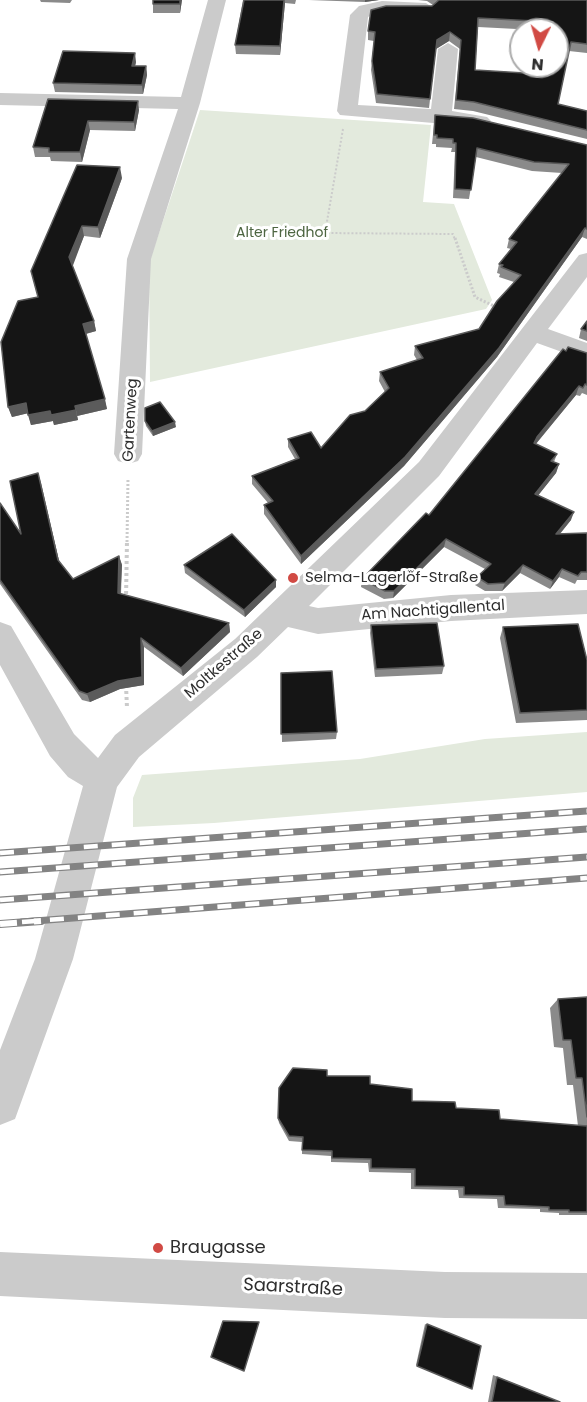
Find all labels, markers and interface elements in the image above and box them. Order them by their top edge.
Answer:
north arrow [509,18,569,78]
text: N [531,52,545,76]
park label: Alter Friedhof [236,225,328,241]
street label: Gartenweg [120,378,142,462]
place label: Selma-Lagerlöf-Straße [305,569,478,587]
marker: Selma-Lagerlöf-Straße [286,571,300,585]
street label: Am Nachtigallental [361,597,505,625]
street label: Moltkestraße [181,625,267,703]
place label: Braugasse [170,1237,266,1259]
marker: Braugasse [151,1241,165,1255]
street label: Saarstraße [243,1275,343,1301]

